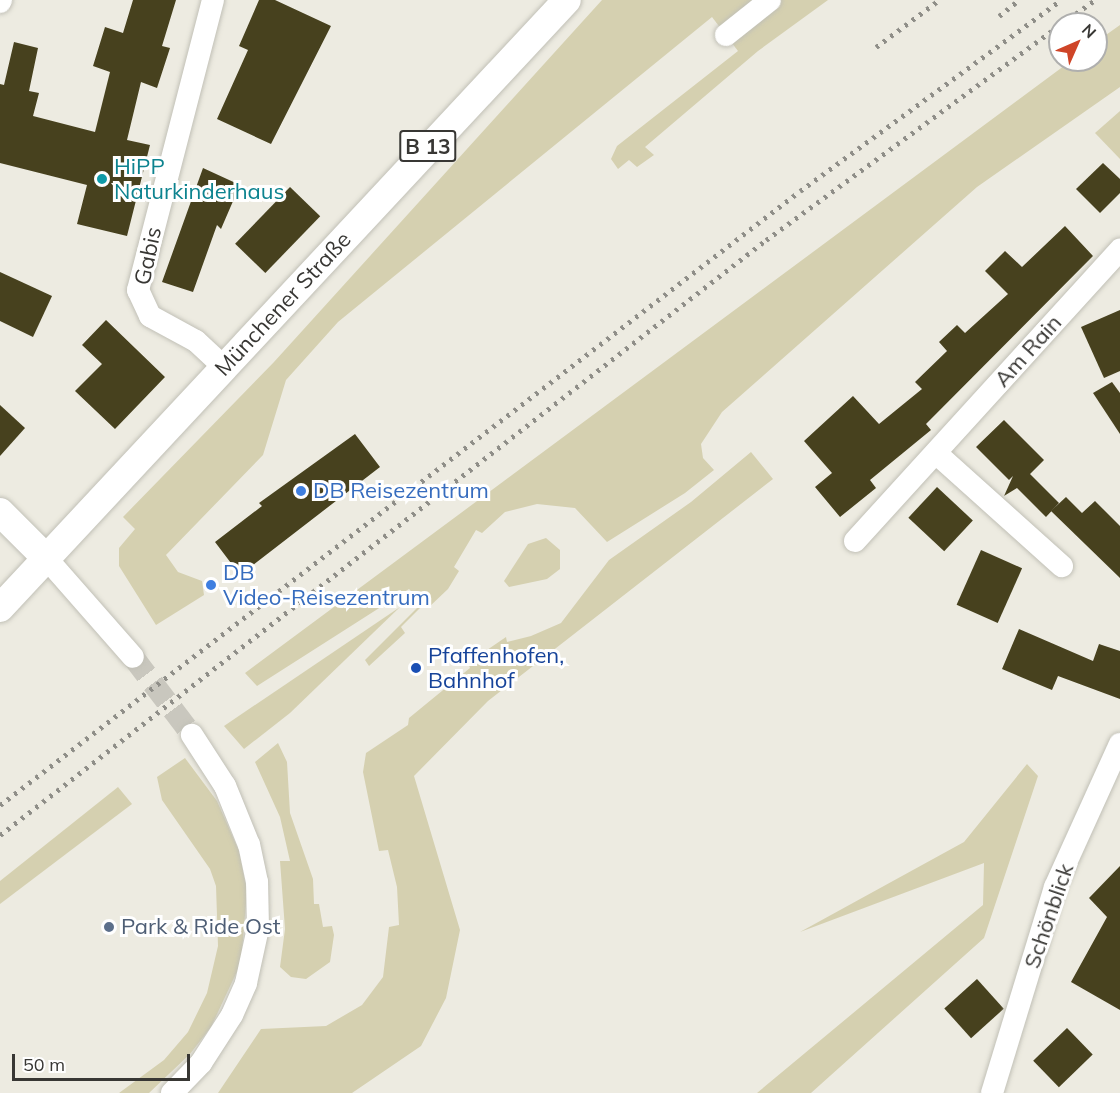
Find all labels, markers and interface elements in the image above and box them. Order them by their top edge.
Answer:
north arrow [1048,12,1108,72]
text: N [1078,19,1101,42]
road number: B 13 [398,128,458,164]
place label: HiPP Naturkinderhaus [114,153,284,204]
marker: HiPP Naturkinderhaus [95,172,109,186]
street label: Gabis [129,225,167,287]
street label: Münchener Straße [210,227,356,381]
street label: Am Rain [989,310,1067,392]
place label: DB Reisezentrum [313,478,489,504]
marker: DB Reisezentrum [294,484,308,498]
place label: DB Video-Reisezentrum [223,559,430,610]
marker: DB Video-Reisezentrum [204,578,218,592]
place label: Pfaffenhofen, Bahnhof [428,642,564,694]
marker: Pfaffenhofen, Bahnhof [409,661,423,675]
street label: Schönblick [1019,860,1079,972]
place label: Park & Ride Ost [121,914,280,940]
marker: Park & Ride Ost [102,920,116,934]
scale bar [15,1042,194,1080]
text: 50 m [23,1053,65,1076]

